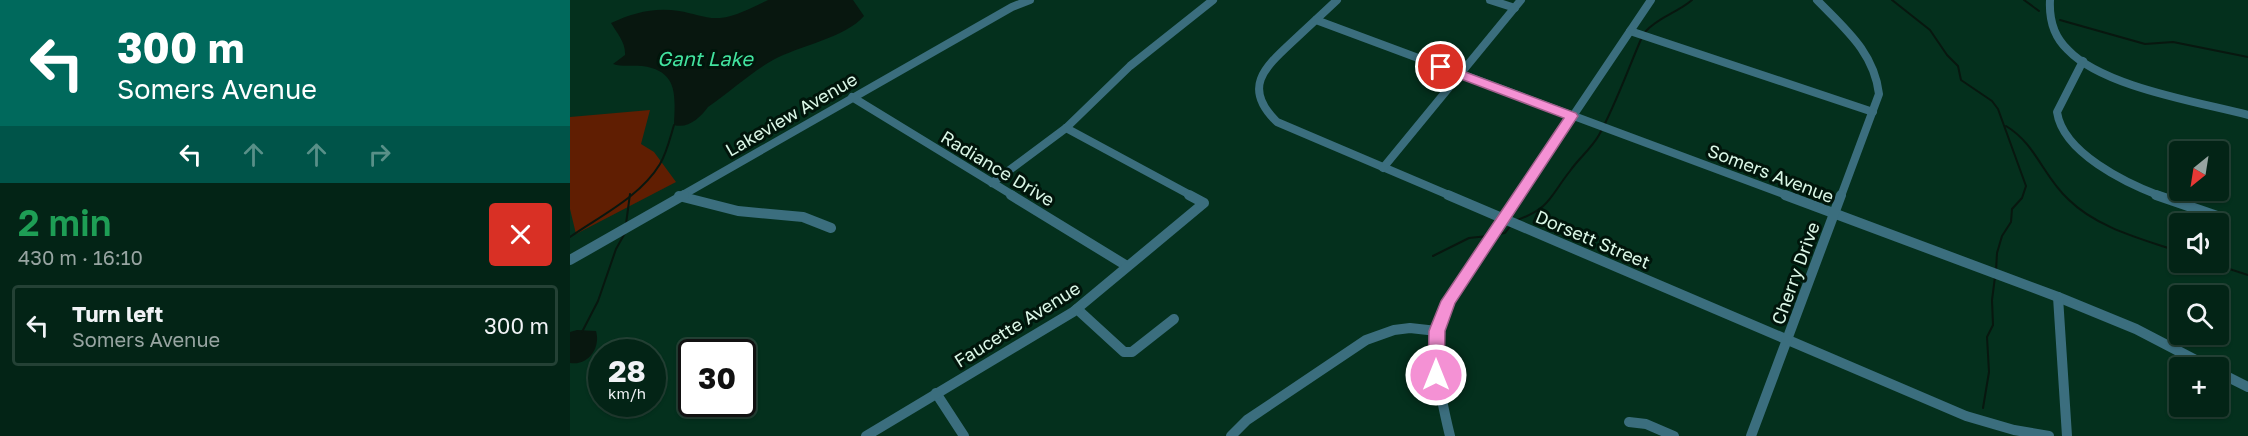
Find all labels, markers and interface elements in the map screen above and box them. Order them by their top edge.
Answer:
text: 300 m [117,22,244,72]
icon: left [18,24,96,102]
pin [1415,41,1466,92]
water label: Gant Lake [657,46,754,70]
icon: arrive [1424,50,1457,83]
street label: Lakeview Avenue [721,67,861,161]
text: Somers Avenue [117,73,317,105]
street label: Radiance Drive [937,125,1059,211]
icon: left [174,138,207,171]
icon: ahead [237,138,270,171]
icon: ahead [300,138,333,171]
icon: right [363,138,396,171]
street label: Somers Avenue [1705,139,1837,207]
north arrow [2169,141,2229,201]
map controls [2169,141,2229,417]
text: 2 min [18,201,112,244]
button: close [489,203,552,266]
street label: Dorsett Street [1532,205,1654,273]
button: sound [2169,213,2229,273]
street label: Cherry Drive [1766,219,1824,327]
text: 430 m · 16:10 [18,245,143,269]
street label: Faucette Avenue [950,276,1084,372]
button: search [2169,285,2229,345]
text: Turn left [72,300,163,327]
icon: left [21,309,54,342]
text: 300 m [484,312,549,339]
text: Somers Avenue [72,327,220,351]
speed limit sign: 30 [678,339,756,417]
position arrow [1404,343,1468,407]
text: 28 [608,353,646,389]
button: + [2169,357,2229,417]
text: km/h [608,384,646,402]

